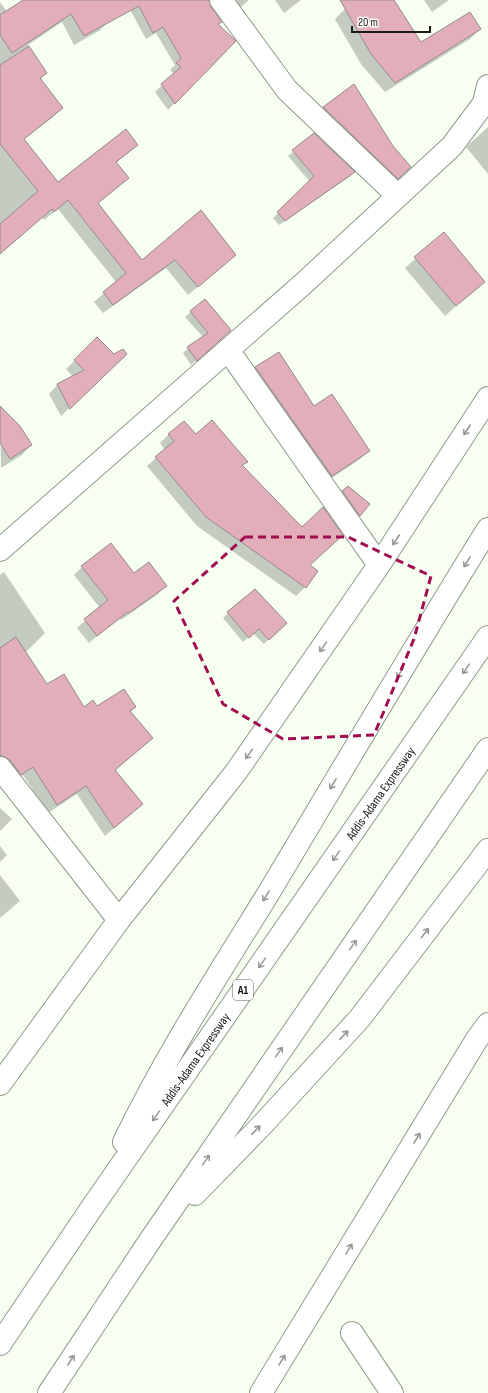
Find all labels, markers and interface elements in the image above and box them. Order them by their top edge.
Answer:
scale bar [352,8,430,34]
text: 20 m [358,15,378,30]
one-way arrow [463,424,471,435]
one-way arrow [392,534,400,545]
one-way arrow [463,556,471,568]
one-way arrow [319,641,327,652]
one-way arrow [462,663,470,674]
one-way arrow [395,667,403,679]
street label: Addis-Adama Expressway [342,744,419,844]
one-way arrow [245,748,253,759]
one-way arrow [328,778,336,790]
one-way arrow [332,850,340,861]
one-way arrow [262,890,270,901]
one-way arrow [420,928,429,939]
one-way arrow [349,940,357,951]
one-way arrow [258,957,266,968]
road number: A1 [233,980,253,1000]
street label: Addis-Adama Expressway [157,1010,234,1110]
one-way arrow [339,1030,349,1040]
one-way arrow [275,1047,283,1058]
one-way arrow [152,1110,160,1121]
one-way arrow [251,1126,260,1136]
one-way arrow [413,1133,421,1144]
one-way arrow [202,1154,210,1165]
one-way arrow [346,1243,354,1255]
one-way arrow [67,1354,75,1366]
one-way arrow [278,1354,286,1366]

